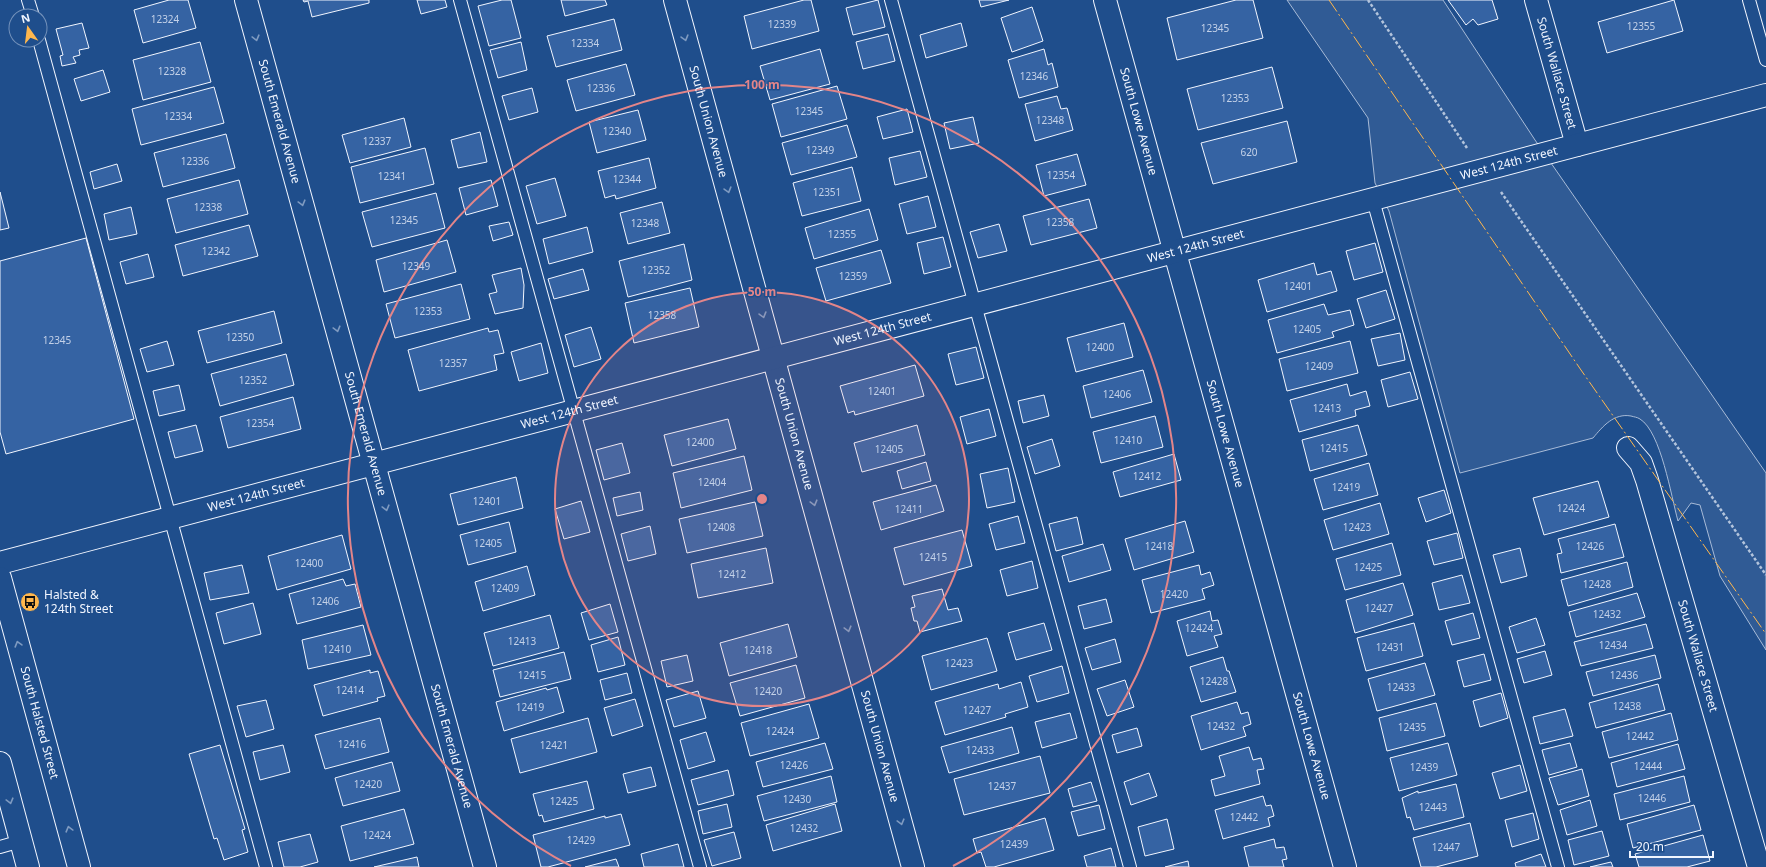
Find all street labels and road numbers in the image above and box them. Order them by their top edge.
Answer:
street label: South Wallace Street [1533,15,1581,132]
street label: South Emerald Avenue [255,57,305,186]
street label: South Union Avenue [685,63,732,180]
street label: South Lowe Avenue [1116,66,1162,177]
street label: West 124th Street [1458,141,1560,184]
street label: West 124th Street [1145,224,1247,267]
street label: West 124th Street [832,307,934,350]
street label: South Emerald Avenue [341,370,391,498]
street label: South Union Avenue [771,376,818,492]
street label: South Lowe Avenue [1203,378,1249,490]
street label: West 124th Street [519,390,620,433]
street label: West 124th Street [206,473,307,516]
street label: South Wallace Street [1674,598,1723,714]
street label: South Halsted Street [17,664,64,781]
street label: South Emerald Avenue [427,682,477,810]
street label: South Union Avenue [857,688,904,804]
street label: South Lowe Avenue [1289,690,1335,802]

